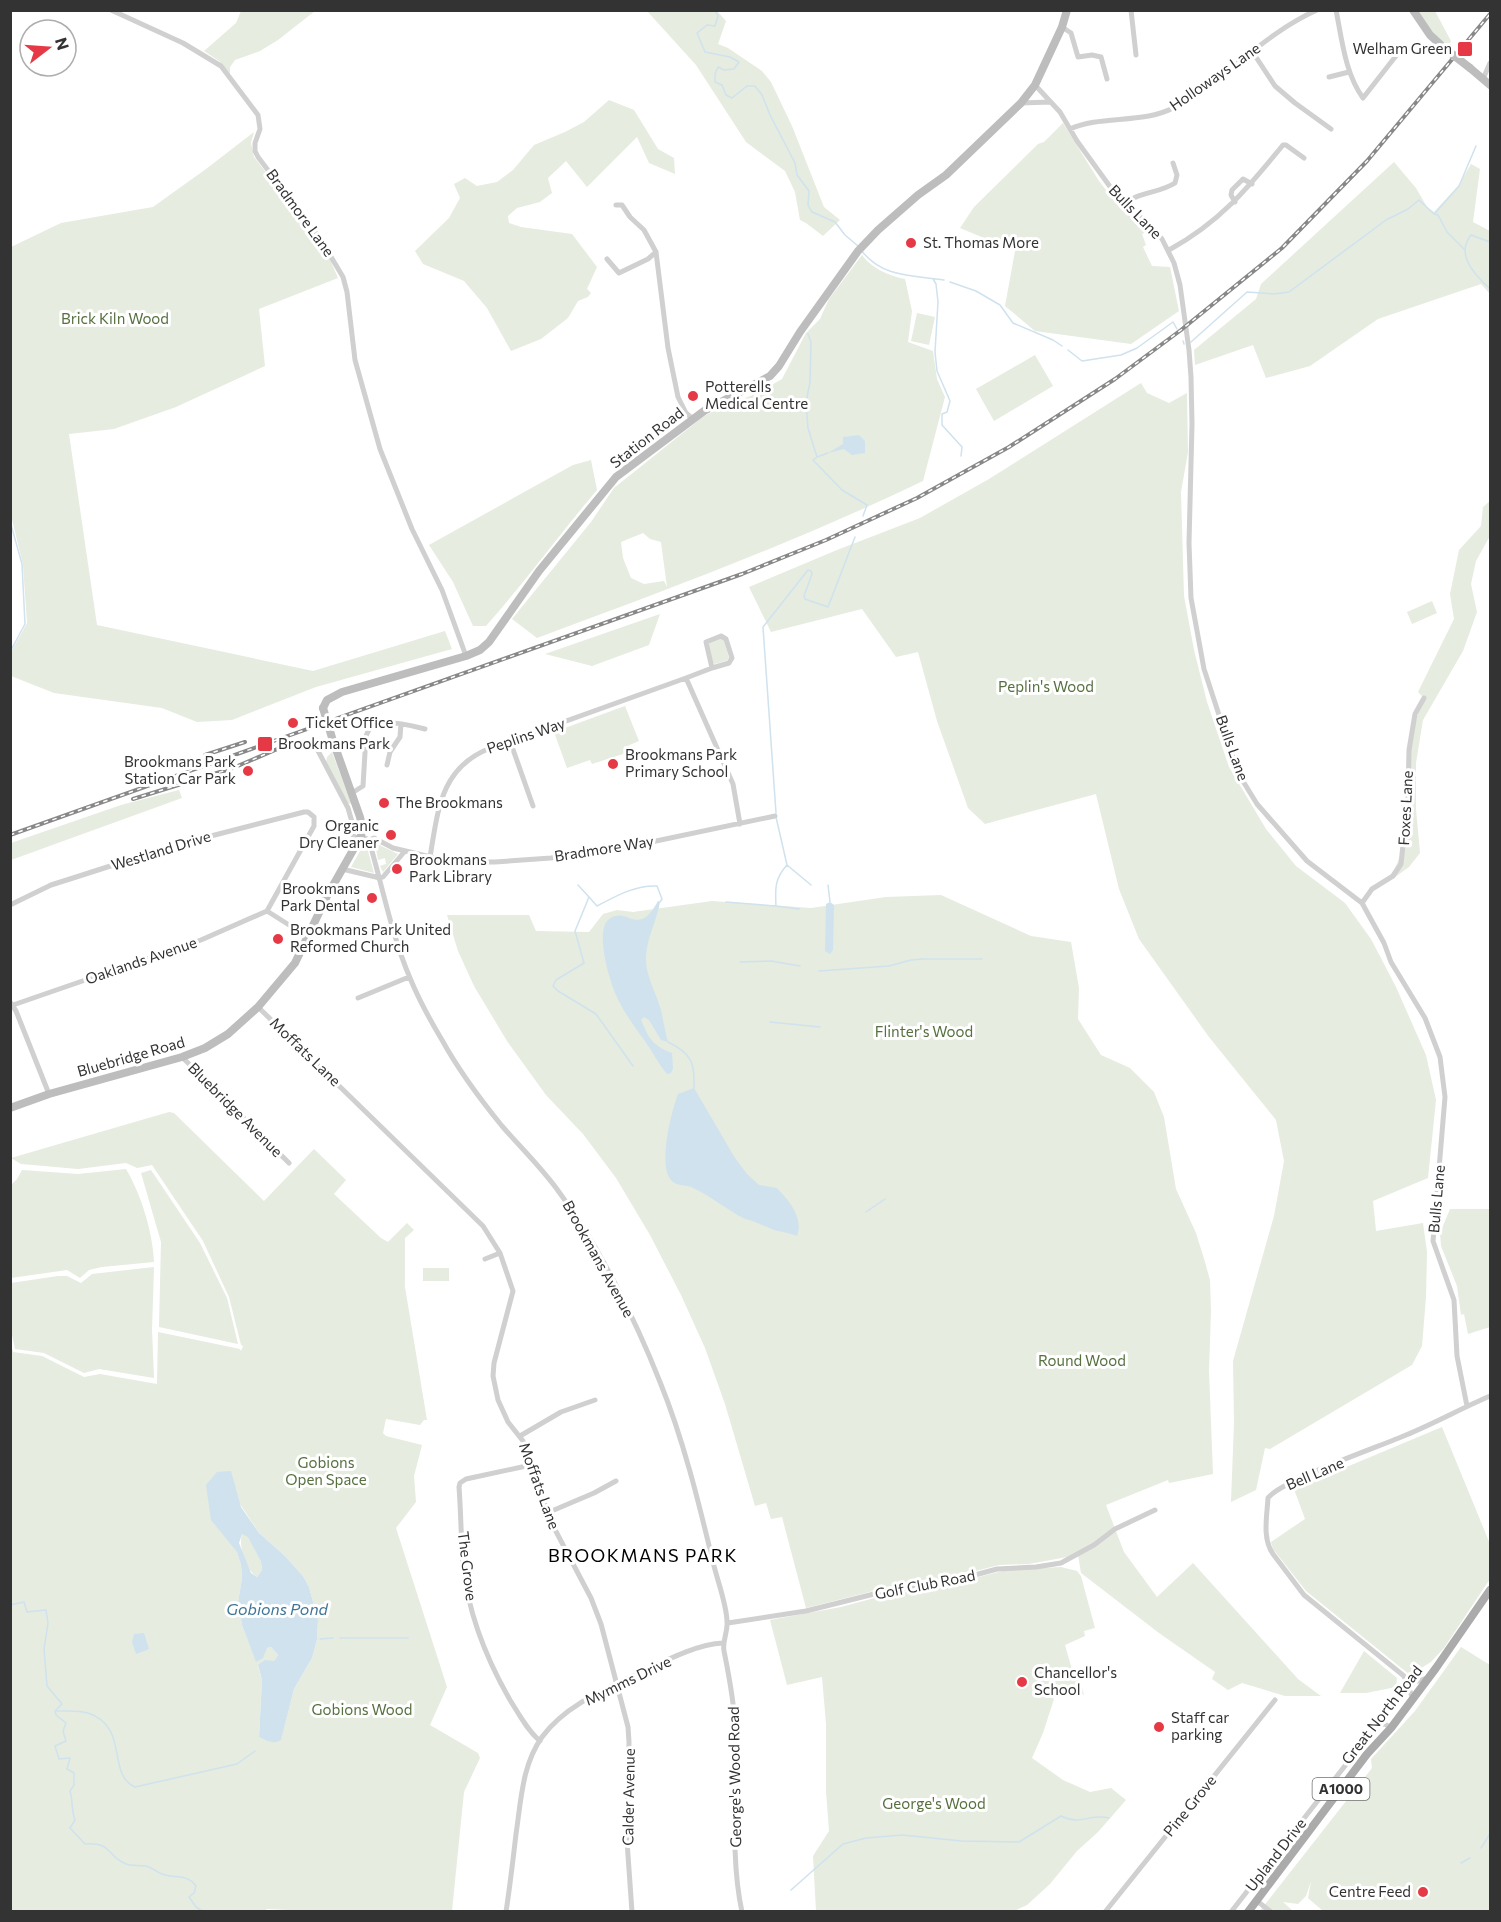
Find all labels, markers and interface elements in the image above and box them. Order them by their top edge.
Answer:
north arrow [18,18,78,78]
text: N [52,35,74,52]
street label: Holloways Lane [1166,38,1263,114]
place label: Welham Green [1352,39,1452,57]
marker: Welham Green [1456,40,1474,58]
street label: Bradmore Lane [263,165,339,260]
street label: Bulls Lane [1106,180,1166,242]
place label: St. Thomas More [923,233,1039,251]
marker: St. Thomas More [904,236,918,250]
park label: Brick Kiln Wood [61,309,169,327]
place label: Potterells Medical Centre [705,377,808,412]
marker: Potterells Medical Centre [686,389,700,403]
street label: Station Road [606,403,687,471]
park label: Peplin's Wood [998,677,1094,695]
street label: Bulls Lane [1213,712,1253,783]
place label: Ticket Office [305,713,394,731]
street label: Peplins Way [484,713,568,757]
marker: Ticket Office [286,716,300,730]
place label: Brookmans Park [278,734,390,752]
marker: Brookmans Park [256,735,274,753]
place label: Brookmans Park Primary School [625,745,737,780]
place label: Brookmans Park Station Car Park [124,752,236,787]
marker: Brookmans Park Primary School [606,757,620,771]
marker: Brookmans Park Station Car Park [241,764,255,778]
street label: Foxes Lane [1394,770,1416,846]
place label: The Brookmans [396,793,503,811]
marker: The Brookmans [377,796,391,810]
place label: Organic Dry Cleaner [299,816,379,851]
street label: Westland Drive [109,826,213,874]
marker: Organic Dry Cleaner [384,828,398,842]
street label: Bradmore Way [553,831,655,865]
place label: Brookmans Park Library [409,850,492,885]
marker: Brookmans Park Library [390,862,404,876]
place label: Brookmans Park Dental [280,879,360,914]
marker: Brookmans Park Dental [365,891,379,905]
place label: Brookmans Park United Reformed Church [290,920,451,955]
street label: Oaklands Avenue [83,932,199,988]
marker: Brookmans Park United Reformed Church [271,932,285,946]
street label: Moffats Lane [267,1013,345,1089]
park label: Flinter's Wood [875,1022,973,1040]
street label: Bluebridge Road [75,1032,187,1080]
street label: Bluebridge Avenue [185,1058,287,1160]
street label: Bulls Lane [1424,1164,1448,1234]
street label: Brookmans Avenue [559,1197,638,1320]
park label: Round Wood [1038,1351,1126,1369]
street label: Moffats Lane [516,1440,564,1532]
park label: Gobions Open Space [285,1453,367,1488]
street label: Bell Lane [1283,1453,1346,1493]
street label: The Grove [455,1530,481,1602]
district label: BROOKMANS PARK [548,1544,738,1566]
street label: Golf Club Road [873,1565,976,1603]
water label: Gobions Pond [226,1599,329,1618]
street label: Mymms Drive [581,1651,674,1709]
street label: Great North Road [1337,1661,1425,1767]
place label: Chancellor's School [1034,1663,1117,1698]
marker: Chancellor's School [1015,1675,1029,1689]
park label: Gobions Wood [312,1700,412,1718]
street label: George's Wood Road [724,1706,744,1848]
place label: Staff car parking [1171,1708,1229,1743]
marker: Staff car parking [1152,1720,1166,1734]
street label: Calder Avenue [618,1748,638,1846]
street label: Pine Grove [1159,1771,1219,1840]
road number: A1000 [1312,1778,1370,1800]
park label: George's Wood [882,1794,986,1812]
street label: Upland Drive [1241,1814,1309,1895]
place label: Centre Feed [1329,1882,1411,1900]
marker: Centre Feed [1416,1885,1430,1899]

